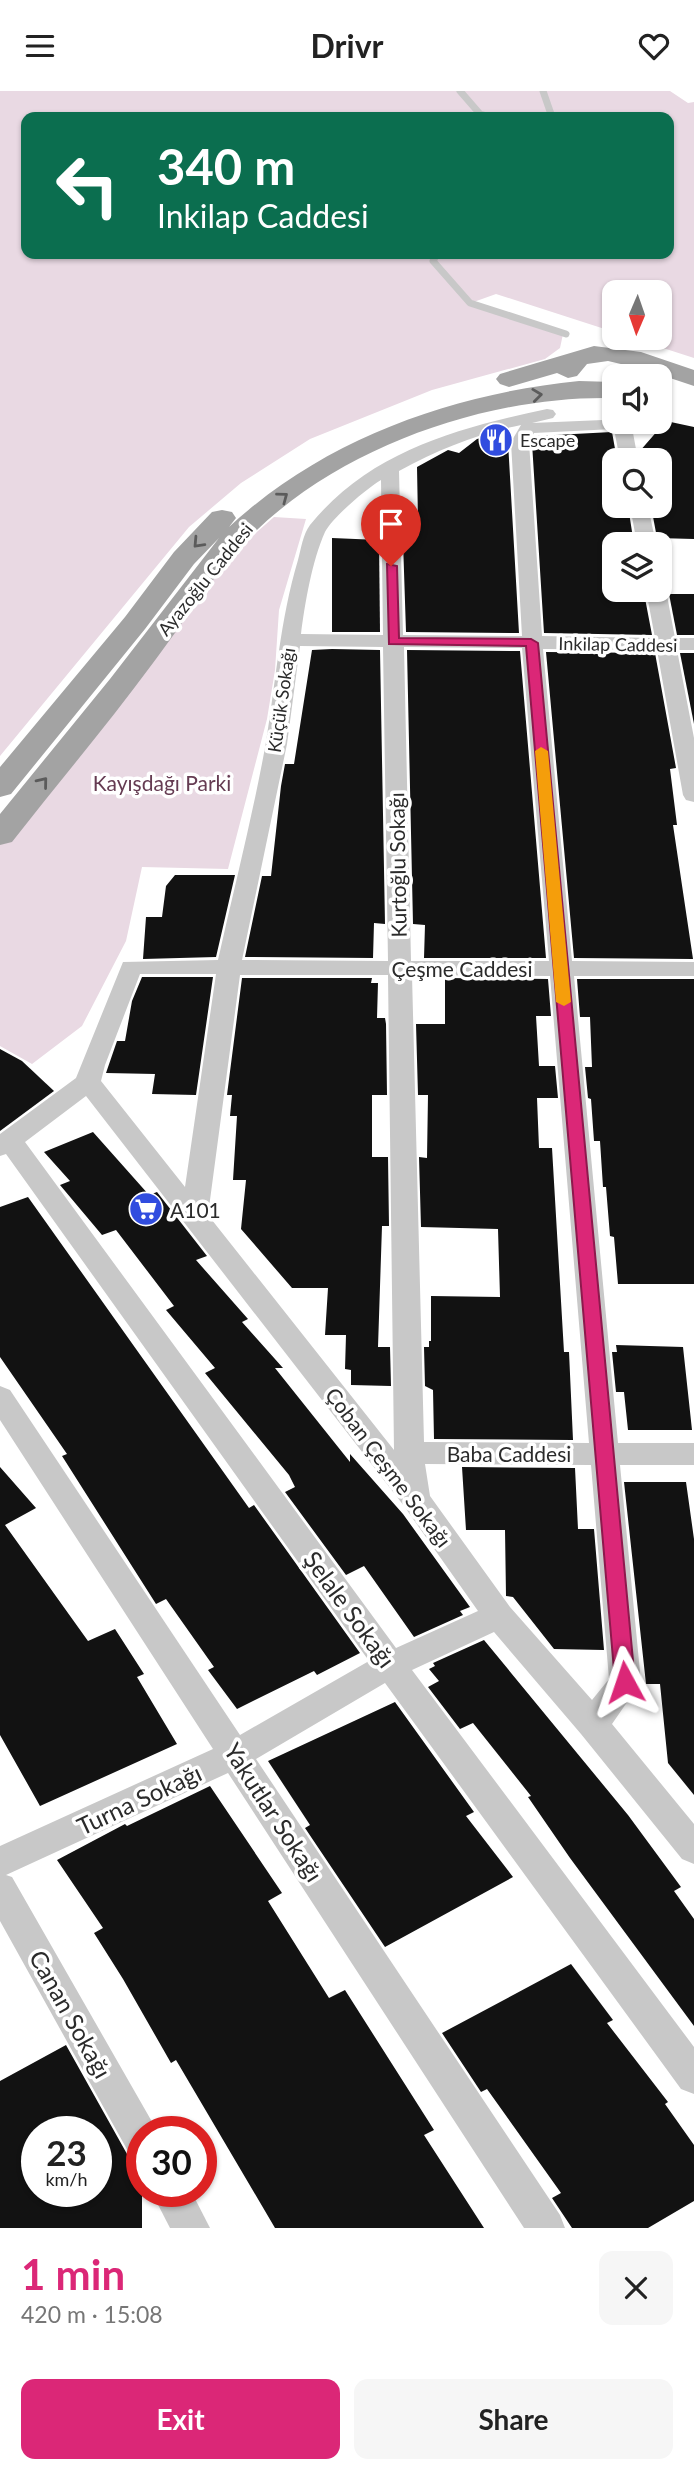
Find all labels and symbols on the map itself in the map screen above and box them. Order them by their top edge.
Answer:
north arrow [602,280,672,350]
one-way arrow [531,387,543,402]
restaurant icon: Escape [477,421,515,459]
place label: Escape [520,429,575,451]
one-way arrow [275,492,288,505]
pin [361,494,421,566]
street label: Ayazoğlu Caddesi [153,518,257,640]
one-way arrow [194,535,206,548]
street label: Inkilap Caddesi [558,632,678,656]
street label: Küçük Sokağı [263,646,299,754]
park label: Kayışdağı Parki [93,770,231,795]
one-way arrow [35,777,47,790]
street label: Kurtoğlu Sokağı [383,792,411,938]
street label: Çeşme Caddesi [392,956,532,981]
supermarket icon: A101 [127,1190,165,1228]
place label: A101 [170,1197,221,1222]
street label: Çoban Çeşme Sokağı [321,1382,457,1552]
street label: Baba Caddesi [447,1441,571,1466]
street label: Şelale Sokağı [298,1545,402,1673]
position arrow [588,1645,662,1719]
street label: Yakutlar Sokağı [218,1737,330,1887]
street label: Turna Sokağı [72,1758,206,1840]
street label: Canan Sokağı [24,1945,118,2083]
speed limit sign: 30 [126,2116,217,2207]

